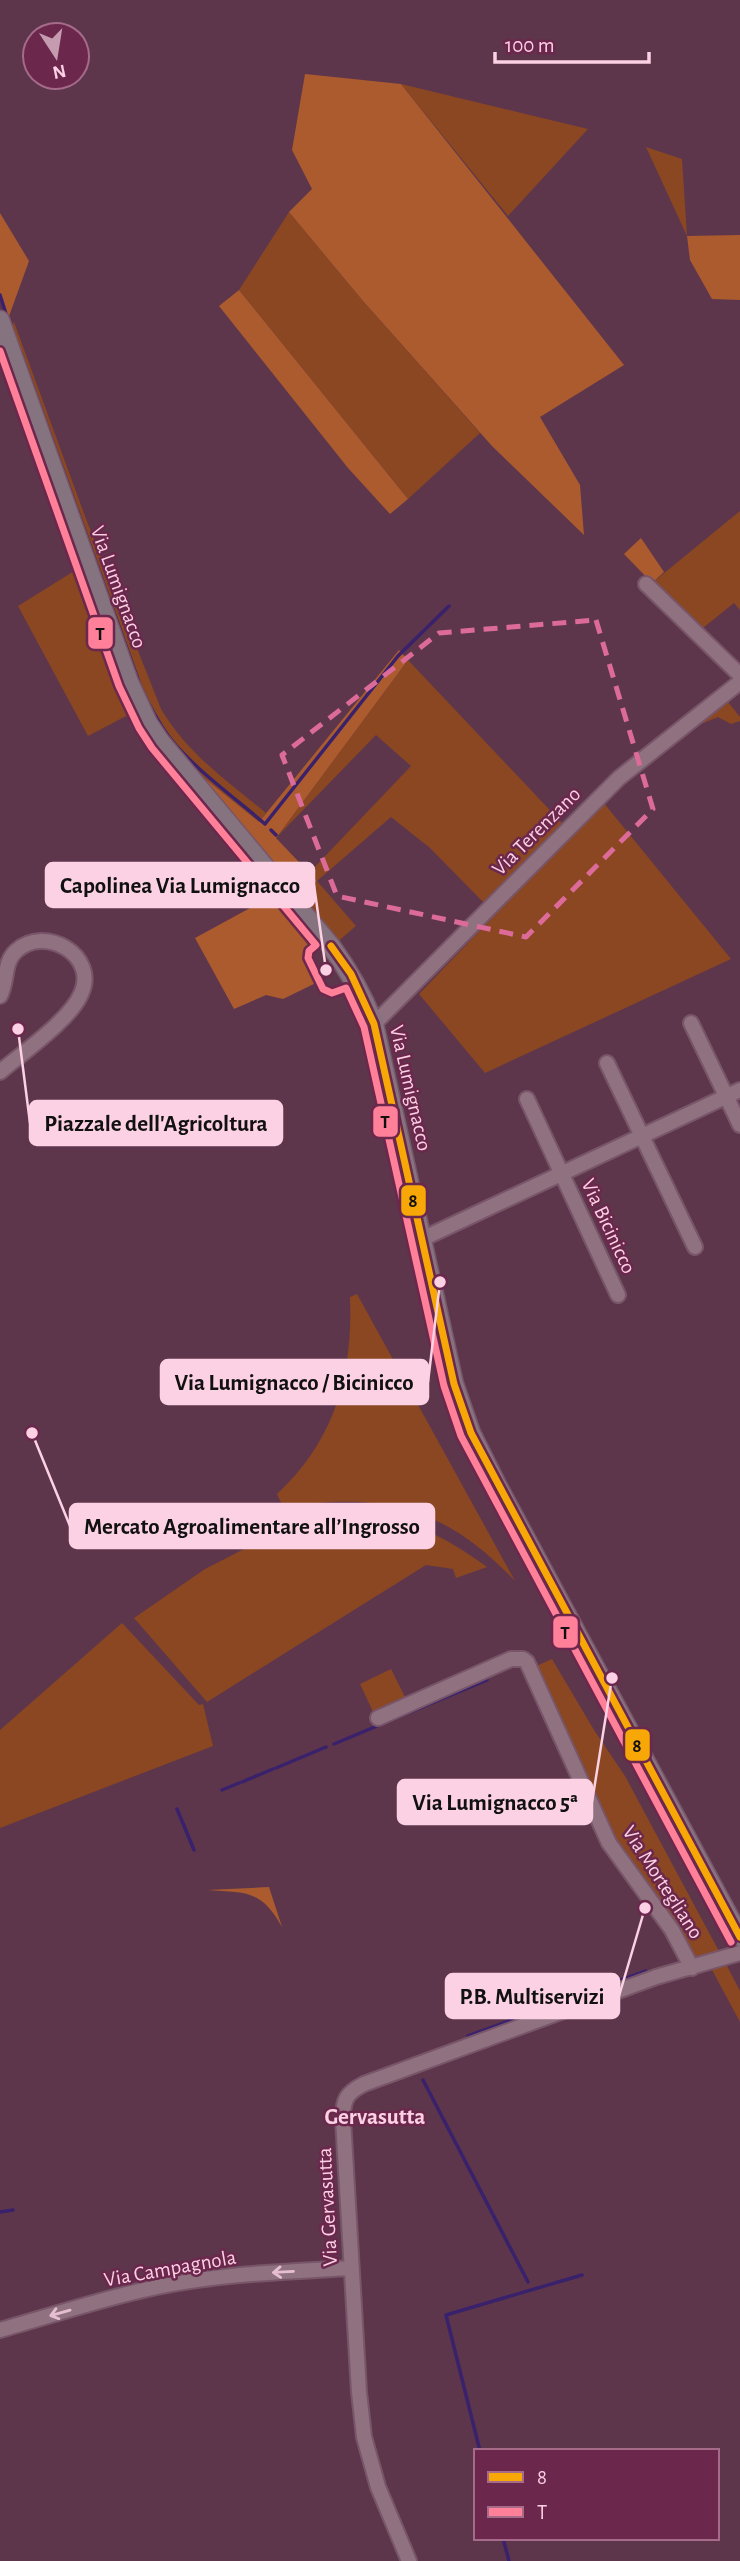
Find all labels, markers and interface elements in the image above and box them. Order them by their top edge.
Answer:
north arrow [21,21,91,91]
scale bar [495,21,649,65]
text: 100 m [505,35,555,56]
text: N [51,60,68,82]
street label: Via Lumignacco [87,523,150,651]
line badge: T [87,616,114,650]
text: T [95,625,105,644]
street label: Via Terenzano [488,783,585,880]
callout: Capolinea Via Lumignacco [46,863,314,907]
text: Capolinea Via Lumignacco [60,875,300,898]
street label: Via Lumignacco [386,1023,435,1153]
callout: Piazzale dell'Agricoltura [30,1101,282,1145]
line badge: T [372,1105,399,1138]
text: Piazzale dell'Agricoltura [44,1113,268,1136]
text: T [380,1113,390,1132]
street label: Via Bicinicco [577,1176,640,1277]
line badge: 8 [400,1184,427,1217]
text: 8 [408,1192,418,1211]
callout: Via Lumignacco / Bicinicco [161,1360,428,1404]
text: Via Lumignacco / Bicinicco [174,1372,414,1395]
callout: Mercato Agroalimentare all’Ingrosso [70,1504,434,1548]
text: Mercato Agroalimentare all’Ingrosso [84,1516,420,1539]
line badge: T [552,1615,579,1649]
text: T [560,1624,570,1643]
line badge: 8 [624,1728,651,1762]
text: 8 [632,1737,642,1756]
callout: Via Lumignacco 5ª [398,1780,592,1824]
text: Via Lumignacco 5ª [412,1792,578,1815]
street label: Via Mortegliano [618,1822,707,1943]
callout: P.B. Multiservizi [446,1974,619,2018]
text: P.B. Multiservizi [459,1986,605,2009]
district label: Gervasutta [325,2106,425,2129]
street label: Via Gervasutta [314,2147,341,2267]
street label: Via Campagnola [102,2246,238,2290]
one-way arrow [272,2266,295,2279]
one-way arrow [50,2308,72,2321]
legend [474,2449,719,2540]
text: 8 [537,2467,547,2488]
text: T [537,2502,547,2523]

